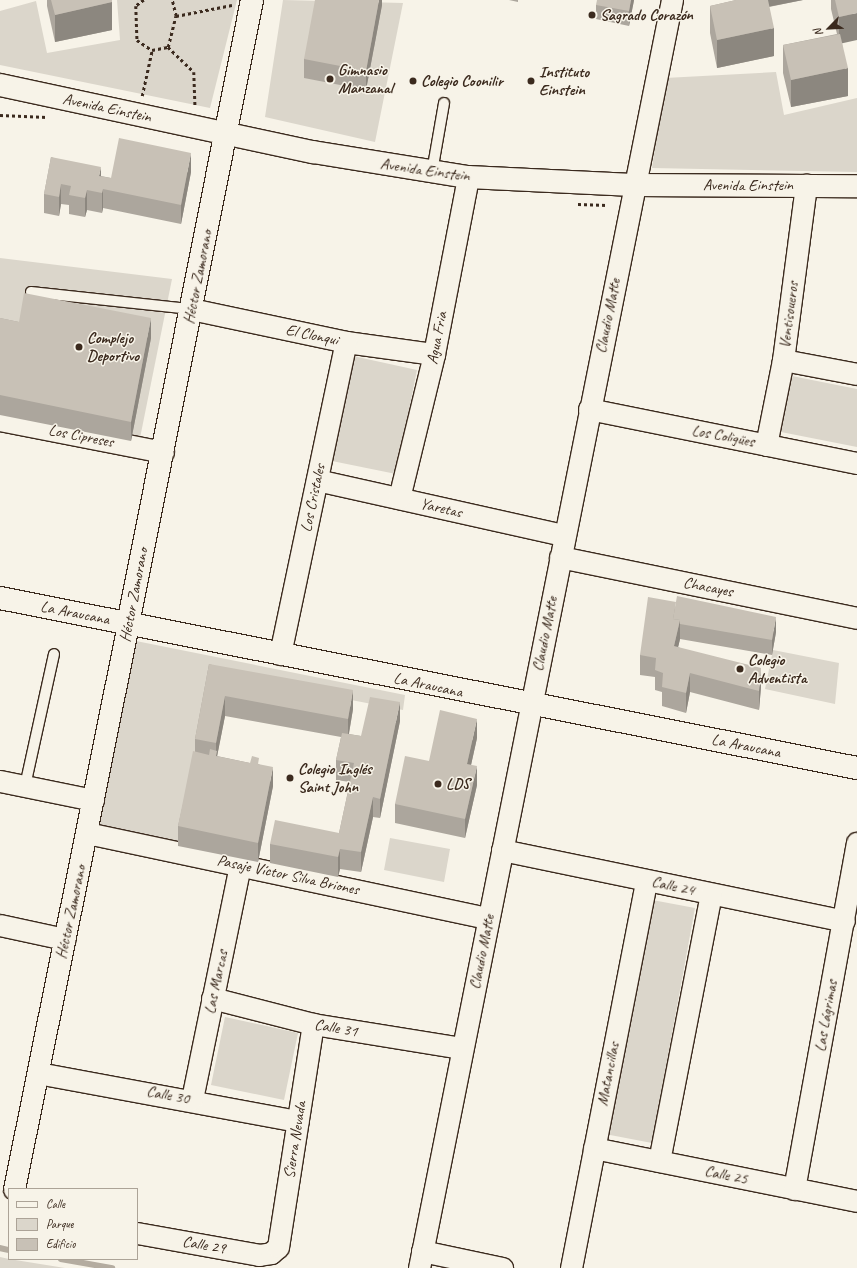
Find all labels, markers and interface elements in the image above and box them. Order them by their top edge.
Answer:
place label: Sagrado Corazón [600,5,693,25]
north arrow [809,8,849,48]
marker: Sagrado Corazón [587,10,597,20]
text: N [810,27,826,39]
place label: Gimnasio Manzanal [338,60,393,98]
place label: Instituto Einstein [539,62,589,100]
place label: Colegio Coonilir [421,71,503,91]
marker: Gimnasio Manzanal [325,74,335,84]
marker: Colegio Coonilir [408,76,418,86]
marker: Instituto Einstein [526,76,536,86]
street label: Avenida Einstein [61,89,153,127]
street label: Avenida Einstein [379,154,471,186]
street label: Avenida Einstein [703,175,793,195]
street label: Héctor Zamorano [179,228,217,326]
street label: Claudio Matte [591,277,625,355]
street label: Ventisoueros [775,281,803,349]
street label: Agua Fria [423,311,451,365]
street label: El Clonqui [284,320,340,350]
place label: Complejo Deportivo [87,328,139,366]
marker: Complejo Deportivo [74,342,84,352]
street label: Los Cipreses [47,420,115,452]
street label: Los Coligües [690,421,756,451]
street label: Los Cristales [296,462,330,534]
street label: Yaretas [418,494,464,522]
street label: Héctor Zamorano [115,546,153,644]
street label: Chacayes [682,573,734,601]
street label: Claudio Matte [528,595,562,673]
street label: La Araucana [39,597,111,629]
place label: Colegio Adventista [748,650,807,688]
marker: Colegio Adventista [735,664,745,674]
street label: La Araucana [392,668,464,702]
street label: La Araucana [710,730,782,762]
place label: Colegio Inglés Saint John [298,759,371,797]
marker: Colegio Inglés Saint John [285,773,295,783]
place label: LDS [446,774,470,794]
marker: LDS [433,779,443,789]
street label: Pasaje Víctor Silva Briones [215,851,361,899]
street label: Héctor Zamorano [52,863,90,961]
street label: Calle 24 [650,872,696,900]
street label: Claudio Matte [465,913,499,991]
street label: Las Marcas [200,948,232,1016]
street label: Las Lágrimas [810,979,842,1053]
street label: Calle 31 [313,1015,359,1041]
street label: Matancillas [592,1041,624,1107]
street label: Calle 30 [145,1082,191,1108]
street label: Sierra Nevada [279,1100,311,1180]
street label: Calle 25 [703,1161,749,1189]
legend [8,1188,138,1260]
text: Calle [46,1196,65,1212]
text: Parque [46,1216,74,1232]
street label: Calle 29 [181,1232,227,1258]
text: Edificio [46,1236,76,1252]

